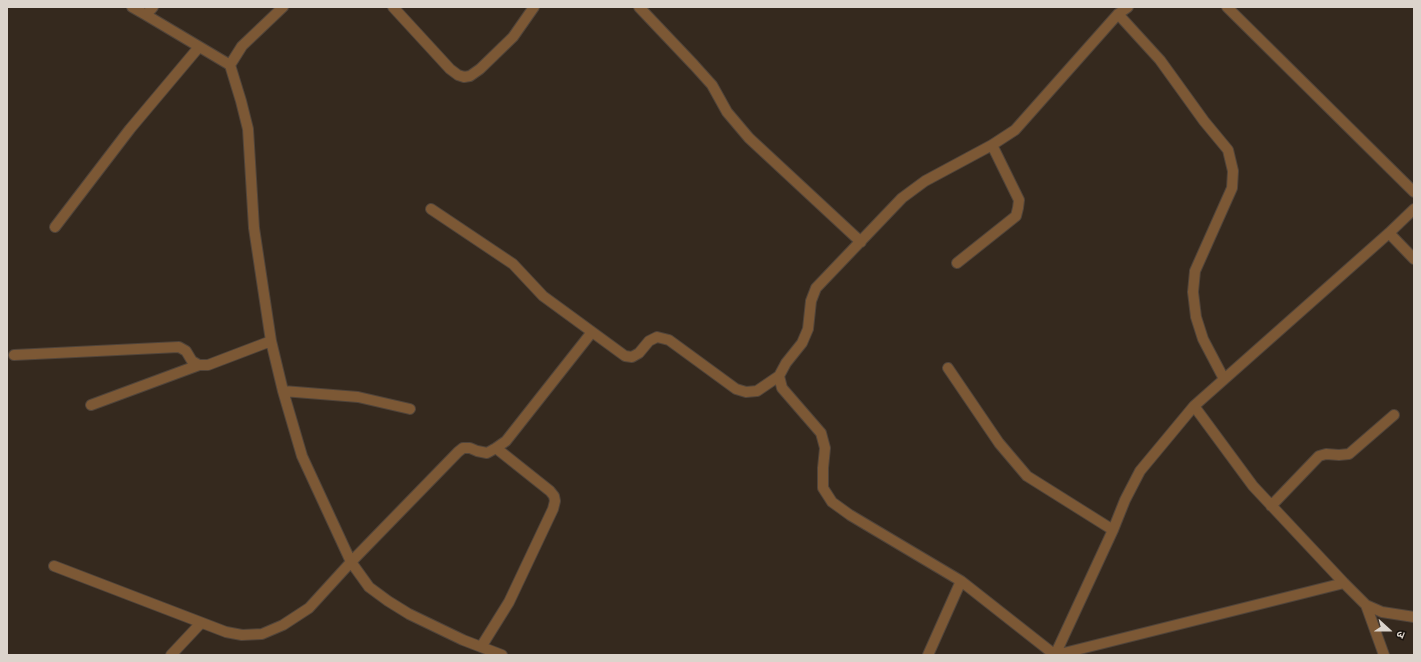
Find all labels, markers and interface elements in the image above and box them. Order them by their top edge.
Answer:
north arrow [1369,610,1409,650]
text: उ [1393,629,1408,640]

